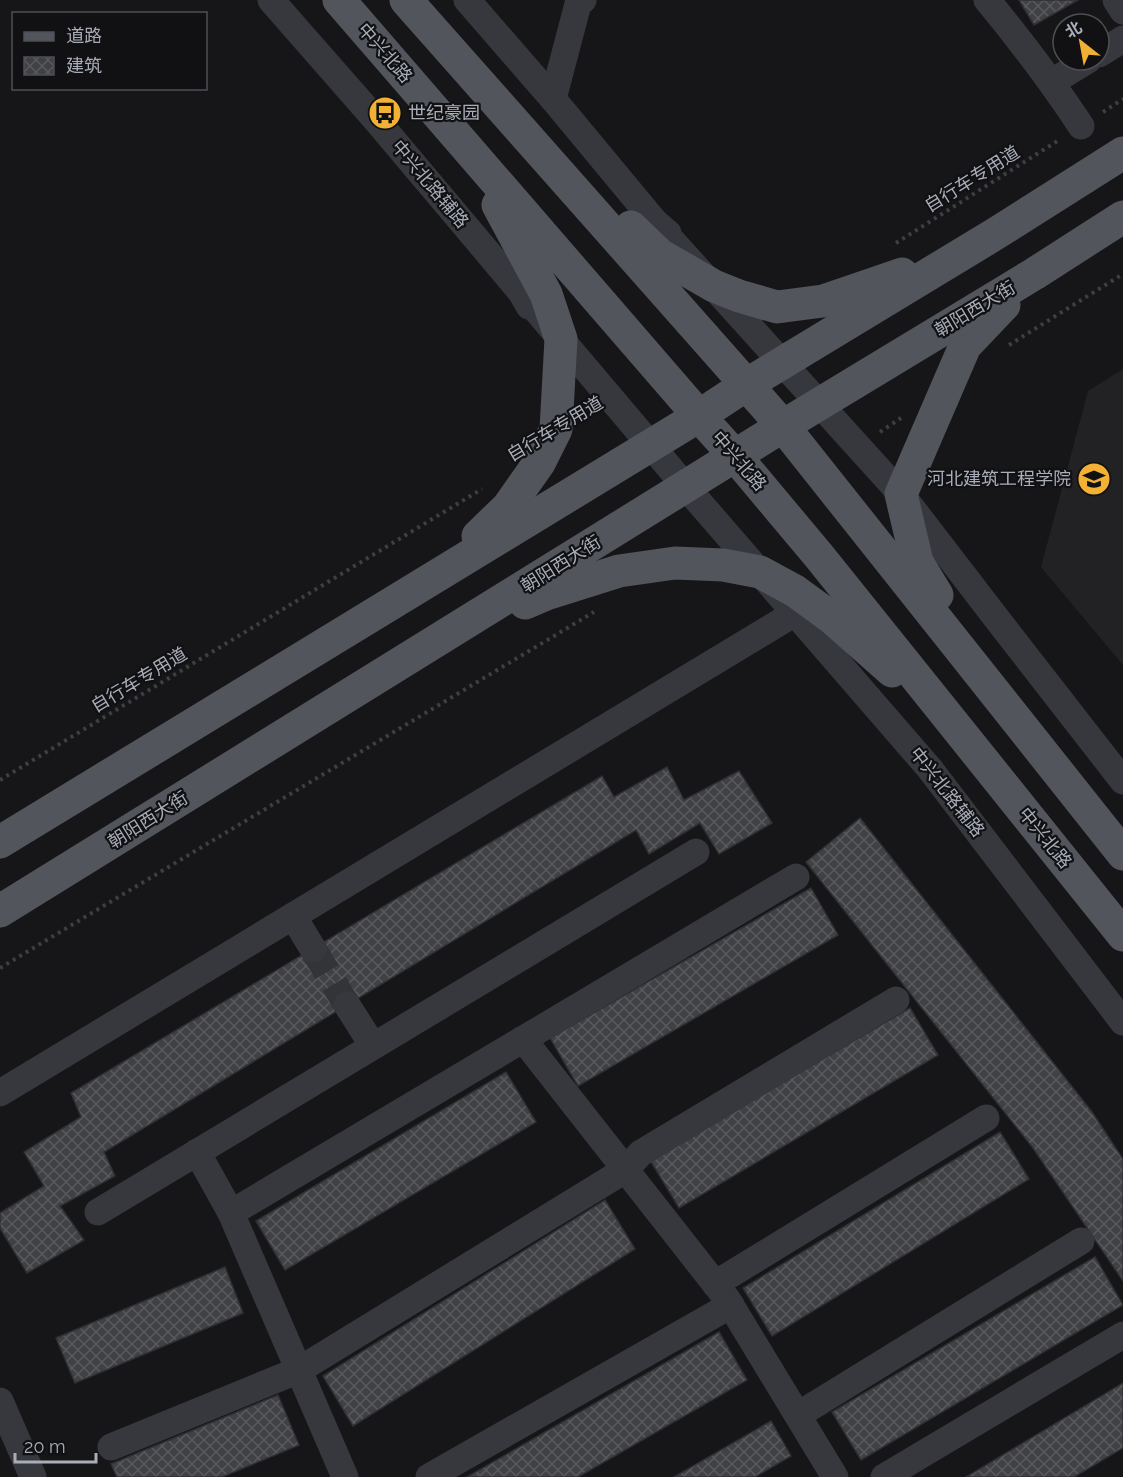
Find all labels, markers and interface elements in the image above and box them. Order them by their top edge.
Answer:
legend [12,12,207,90]
north arrow [1051,12,1111,72]
text: 北 [1062,17,1085,42]
street label: 中兴北路 [354,19,417,87]
text: 道路 [66,25,102,46]
text: 建筑 [66,55,102,76]
bus stop icon: 世纪豪园 [367,95,403,131]
place label: 世纪豪园 [408,102,480,123]
street label: 中兴北路辅路 [388,136,473,232]
street label: 自行车专用道 [920,141,1023,216]
street label: 朝阳西大街 [931,276,1019,341]
street label: 自行车专用道 [503,392,606,465]
street label: 中兴北路 [708,427,771,495]
school or university icon: 河北建筑工程学院 [1076,461,1112,497]
place label: 河北建筑工程学院 [927,468,1071,489]
street label: 朝阳西大街 [517,531,604,596]
street label: 自行车专用道 [87,643,190,716]
street label: 中兴北路辅路 [906,743,989,841]
street label: 朝阳西大街 [104,787,191,852]
street label: 中兴北路 [1015,803,1076,872]
scale bar [15,1426,96,1464]
text: 20 m [24,1436,66,1457]

